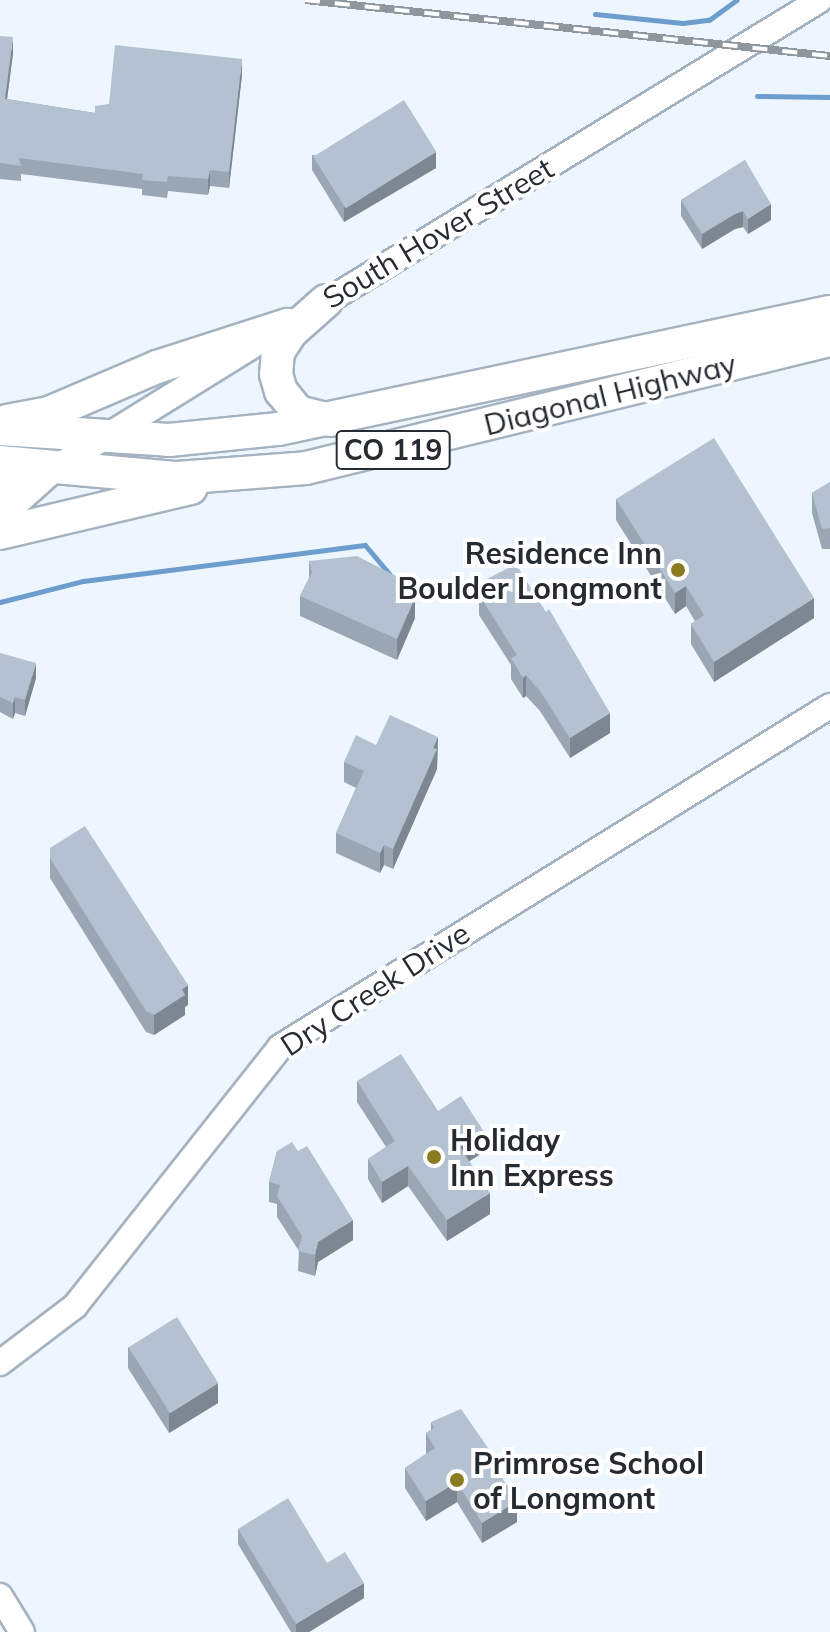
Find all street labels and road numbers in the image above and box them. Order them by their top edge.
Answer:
street label: South Hover Street [316,150,560,316]
street label: Diagonal Highway [480,345,740,443]
road number: CO 119 [335,426,451,474]
street label: Dry Creek Drive [274,915,476,1063]

